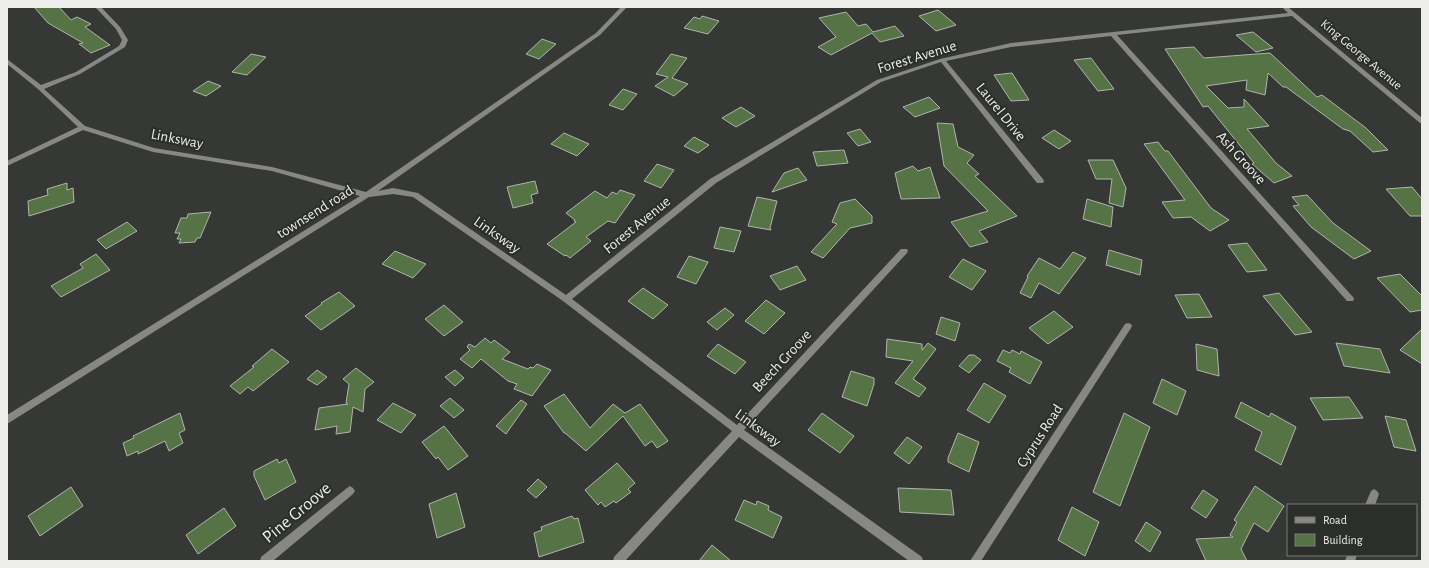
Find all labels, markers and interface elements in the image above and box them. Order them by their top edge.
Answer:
street label: King George Avenue [1318,17,1404,93]
street label: Forest Avenue [876,38,958,76]
street label: Laurel Drive [973,80,1029,144]
street label: Linksway [150,127,205,152]
street label: Ash Groove [1213,129,1269,187]
street label: townsend road [274,182,356,241]
street label: Forest Avenue [601,193,673,256]
street label: Linksway [471,214,523,257]
street label: Beech Groove [750,327,814,395]
street label: Cyprus Road [1014,402,1066,470]
street label: Linksway [732,406,784,450]
street label: Pine Groove [259,479,335,547]
legend [1287,504,1417,556]
text: Road [1323,514,1347,526]
text: Building [1323,534,1363,546]

